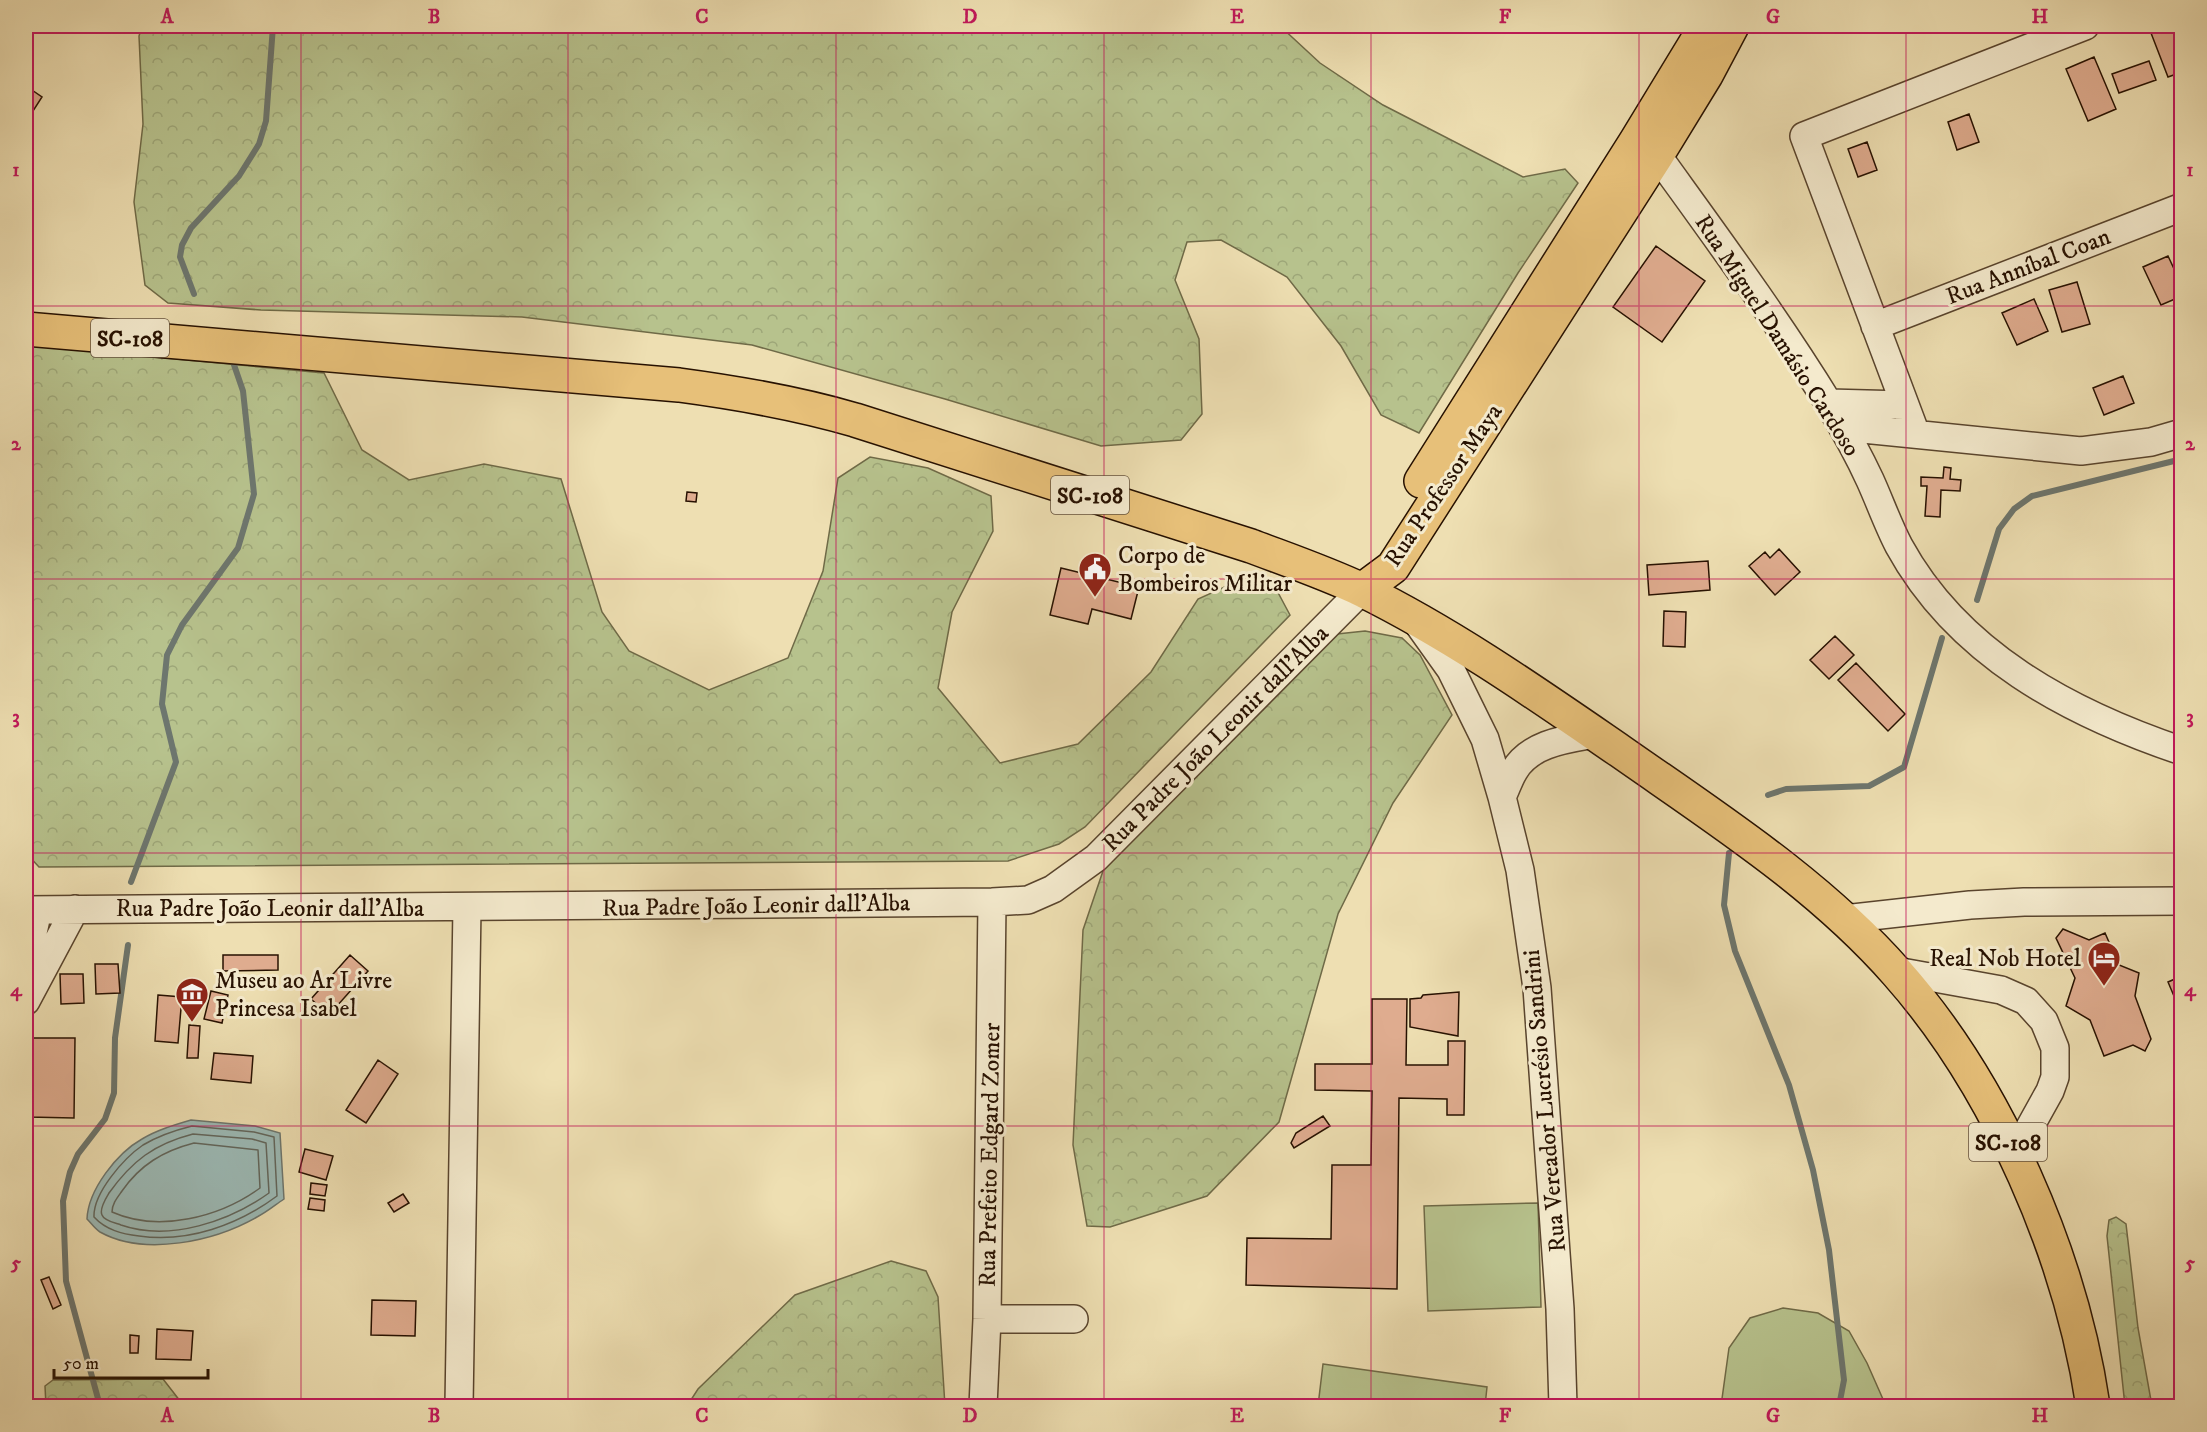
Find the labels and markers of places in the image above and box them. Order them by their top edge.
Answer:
place label: Corpo de Bombeiros Militar [1118,541,1292,599]
public building icon: Corpo de Bombeiros Militar [1077,551,1113,598]
hotel icon: Real Nob Hotel [2086,940,2122,987]
place label: Real Nob Hotel [1929,944,2082,974]
place label: Museu ao Ar Livre Princesa Isabel [215,966,392,1024]
museum icon: Museu ao Ar Livre Princesa Isabel [174,976,210,1023]

